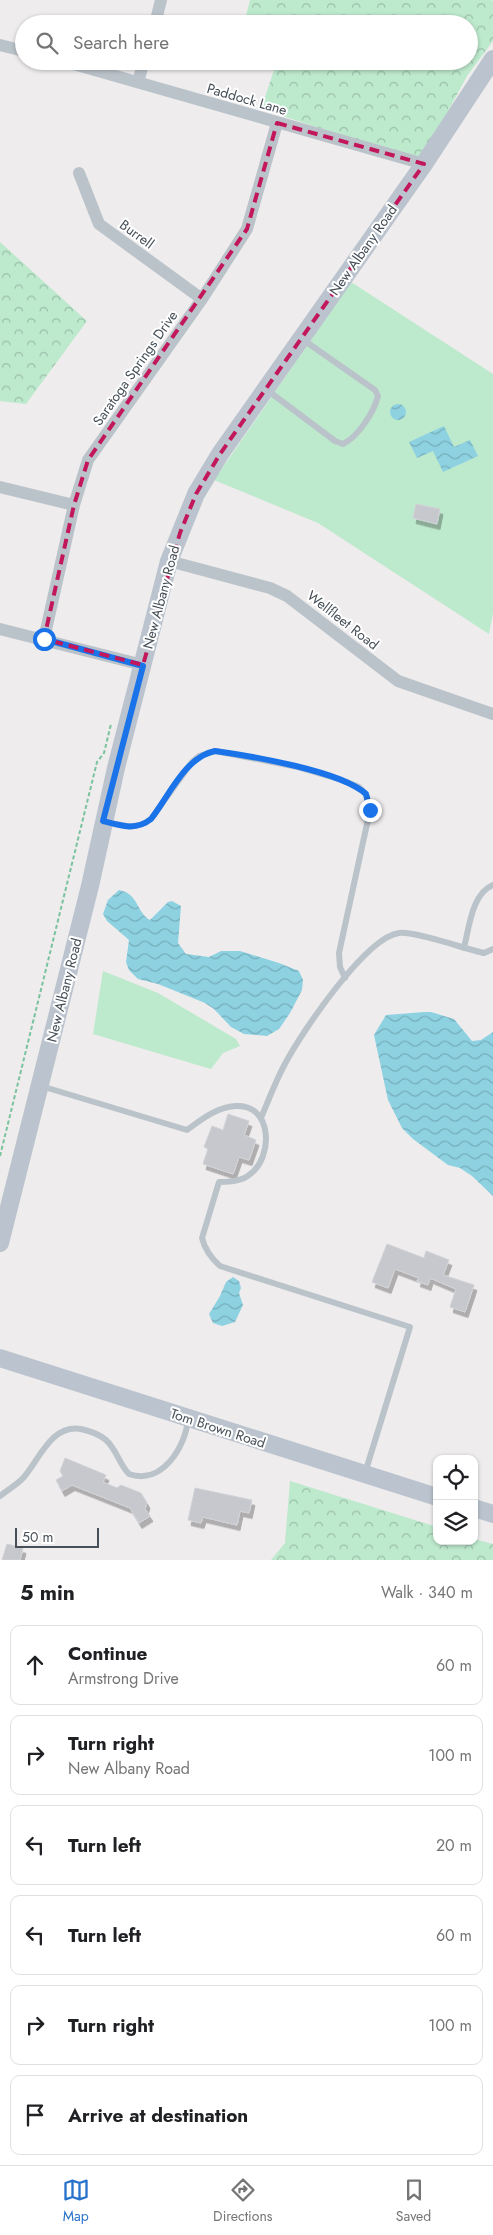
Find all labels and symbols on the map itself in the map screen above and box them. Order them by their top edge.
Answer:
street label: Paddock Lane [205,78,289,120]
street label: New Albany Road [324,201,402,299]
street label: Burrell [116,215,158,253]
street label: Saratoga Springs Drive [88,306,182,430]
street label: New Albany Road [138,543,184,651]
street label: Wellfleet Road [303,586,383,654]
route start [33,628,56,651]
route end [359,799,382,822]
street label: New Albany Road [41,936,87,1044]
street label: Tom Brown Road [168,1403,268,1453]
scale bar [15,1525,99,1548]

